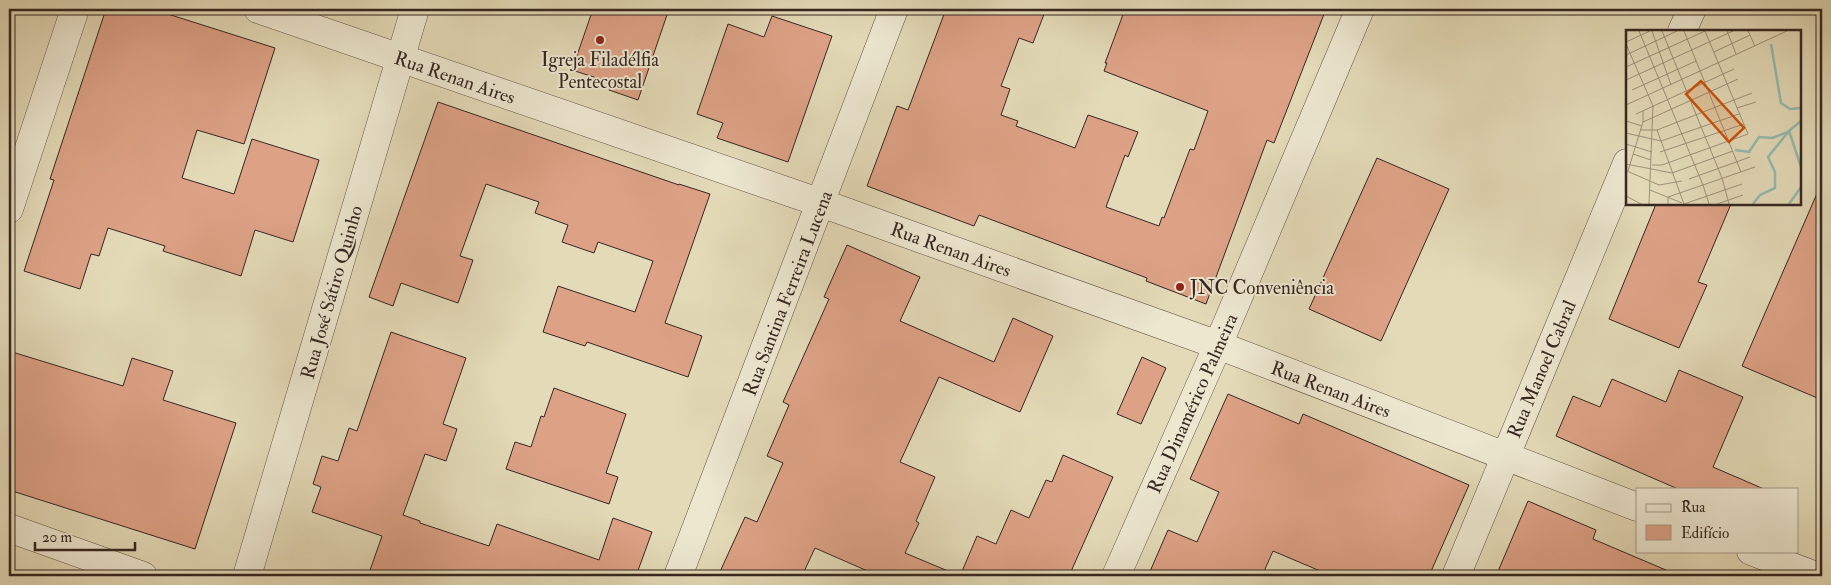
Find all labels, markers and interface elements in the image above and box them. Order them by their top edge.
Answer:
inset map [1626,30,1801,205]
marker: Igreja Filadélfia Pentecostal [594,34,606,46]
street label: Rua Renan Aires [391,46,518,110]
place label: Igreja Filadélfia Pentecostal [541,48,659,94]
street label: Rua Santina Ferreira Lucena [738,187,838,399]
street label: Rua José Sátiro Quinho [296,203,368,382]
street label: Rua Renan Aires [887,217,1014,283]
place label: JNC Conveniência [1189,276,1334,300]
marker: JNC Conveniência [1174,281,1186,293]
street label: Rua Manoel Cabral [1502,297,1582,442]
street label: Rua Dinamérico Palmeira [1142,310,1244,497]
street label: Rua Renan Aires [1267,356,1394,424]
legend [1636,488,1798,552]
text: Rua [1681,498,1706,517]
scale bar [35,520,135,552]
text: Edifício [1681,524,1729,543]
text: 20 m [42,528,72,547]

